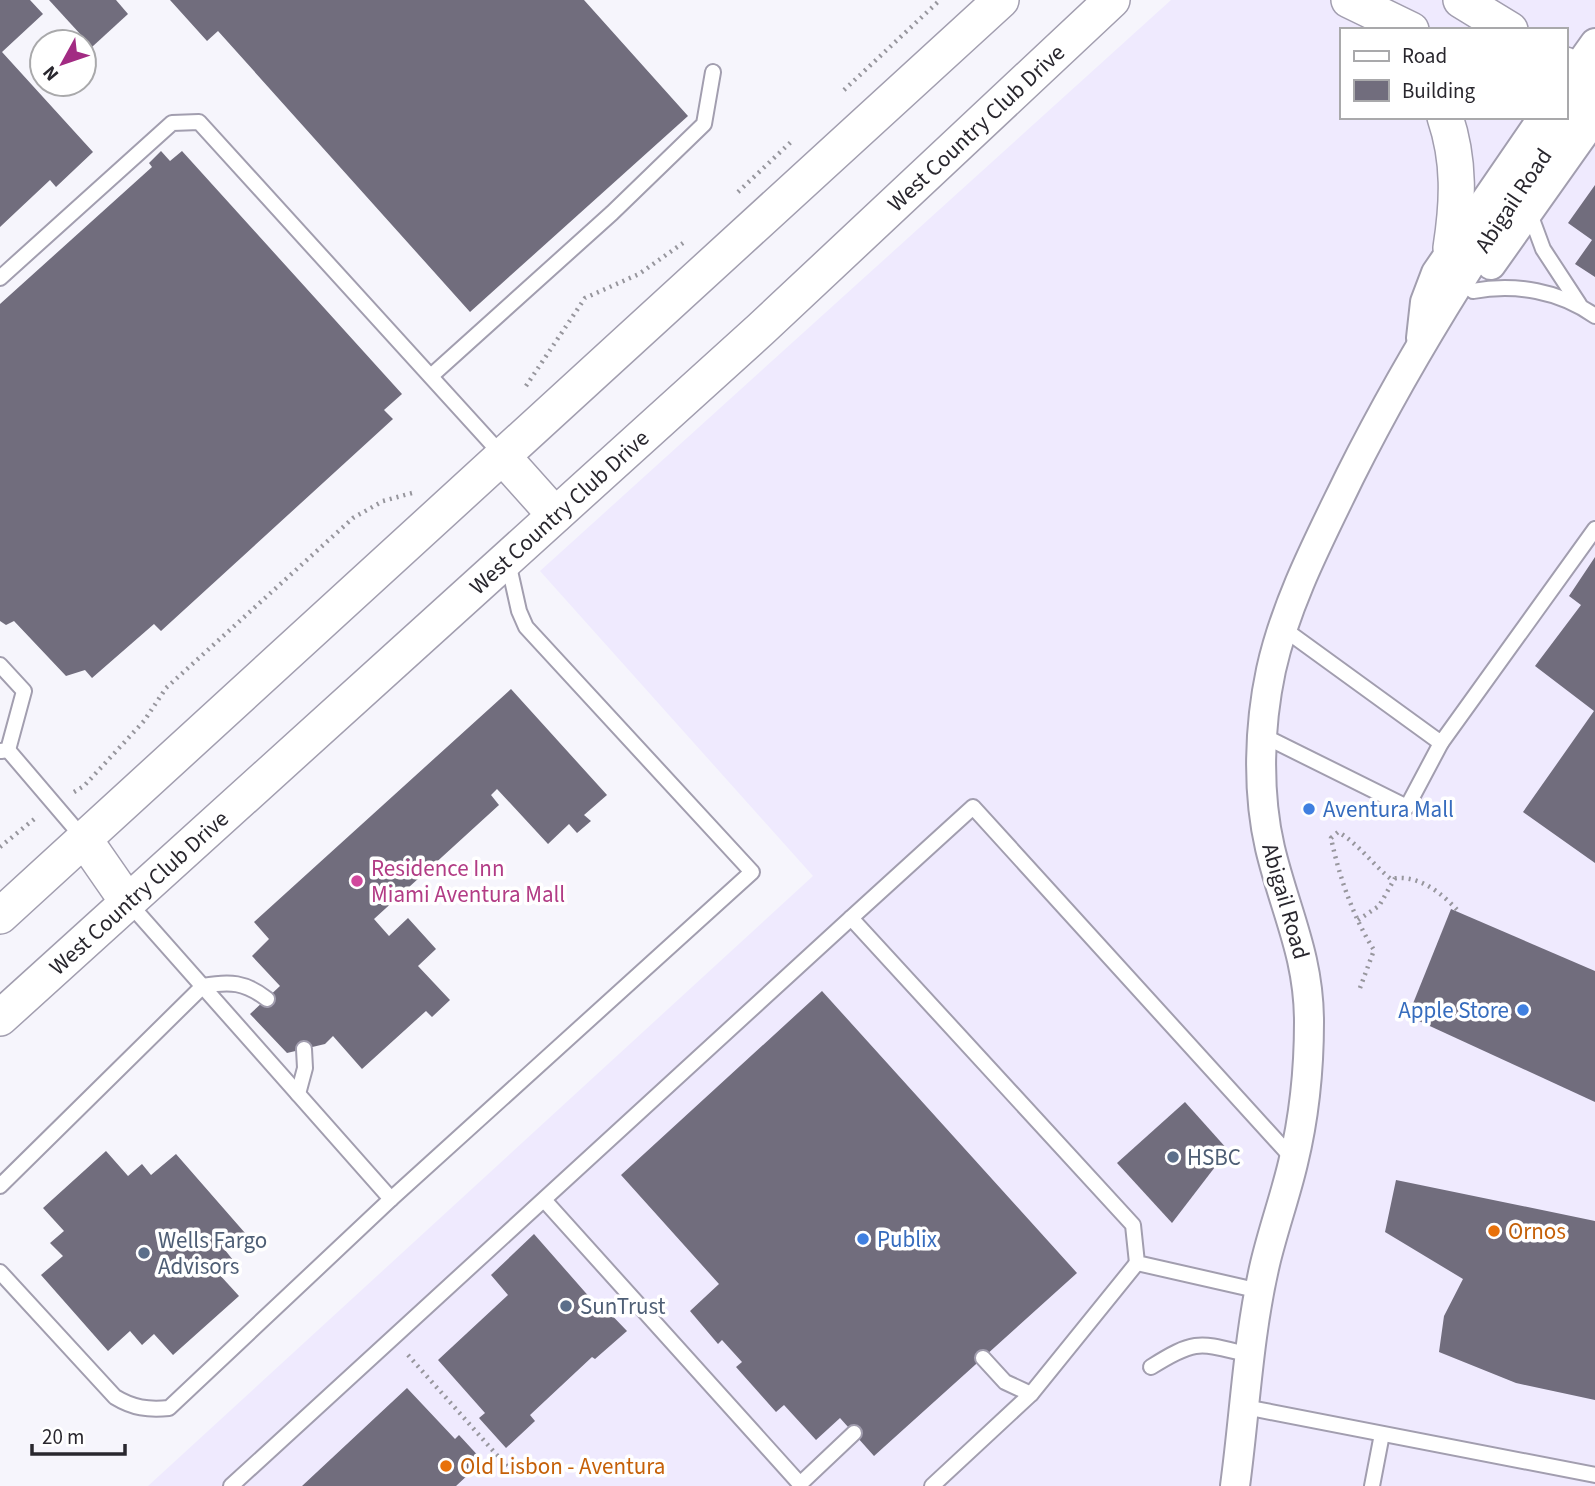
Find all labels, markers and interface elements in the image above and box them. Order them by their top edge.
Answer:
north arrow [28,28,98,98]
legend [1340,28,1567,119]
street label: West Country Club Drive [880,37,1072,219]
text: Road [1402,41,1447,71]
text: N [37,59,66,86]
text: Building [1402,76,1476,106]
street label: Abigail Road [1467,142,1560,259]
street label: West Country Club Drive [462,422,656,602]
place label: Aventura Mall [1323,793,1454,826]
marker: Aventura Mall [1301,801,1317,817]
street label: West Country Club Drive [42,803,236,983]
street label: Abigail Road [1253,839,1318,963]
place label: Residence Inn Miami Aventura Mall [371,852,565,911]
marker: Residence Inn Miami Aventura Mall [349,873,365,889]
place label: Apple Store [1398,994,1509,1027]
marker: Apple Store [1515,1002,1531,1018]
place label: HSBC [1187,1141,1241,1174]
marker: HSBC [1165,1149,1181,1165]
place label: Ornos [1508,1215,1566,1248]
place label: Publix [877,1223,937,1256]
marker: Ornos [1486,1223,1502,1239]
place label: Wells Fargo Advisors [158,1224,267,1283]
marker: Publix [855,1231,871,1247]
marker: Wells Fargo Advisors [136,1245,152,1261]
place label: SunTrust [580,1290,666,1323]
marker: SunTrust [558,1298,574,1314]
scale bar [32,1412,124,1456]
text: 20 m [42,1422,84,1452]
place label: Old Lisbon - Aventura [460,1450,665,1483]
marker: Old Lisbon - Aventura [438,1458,454,1474]

